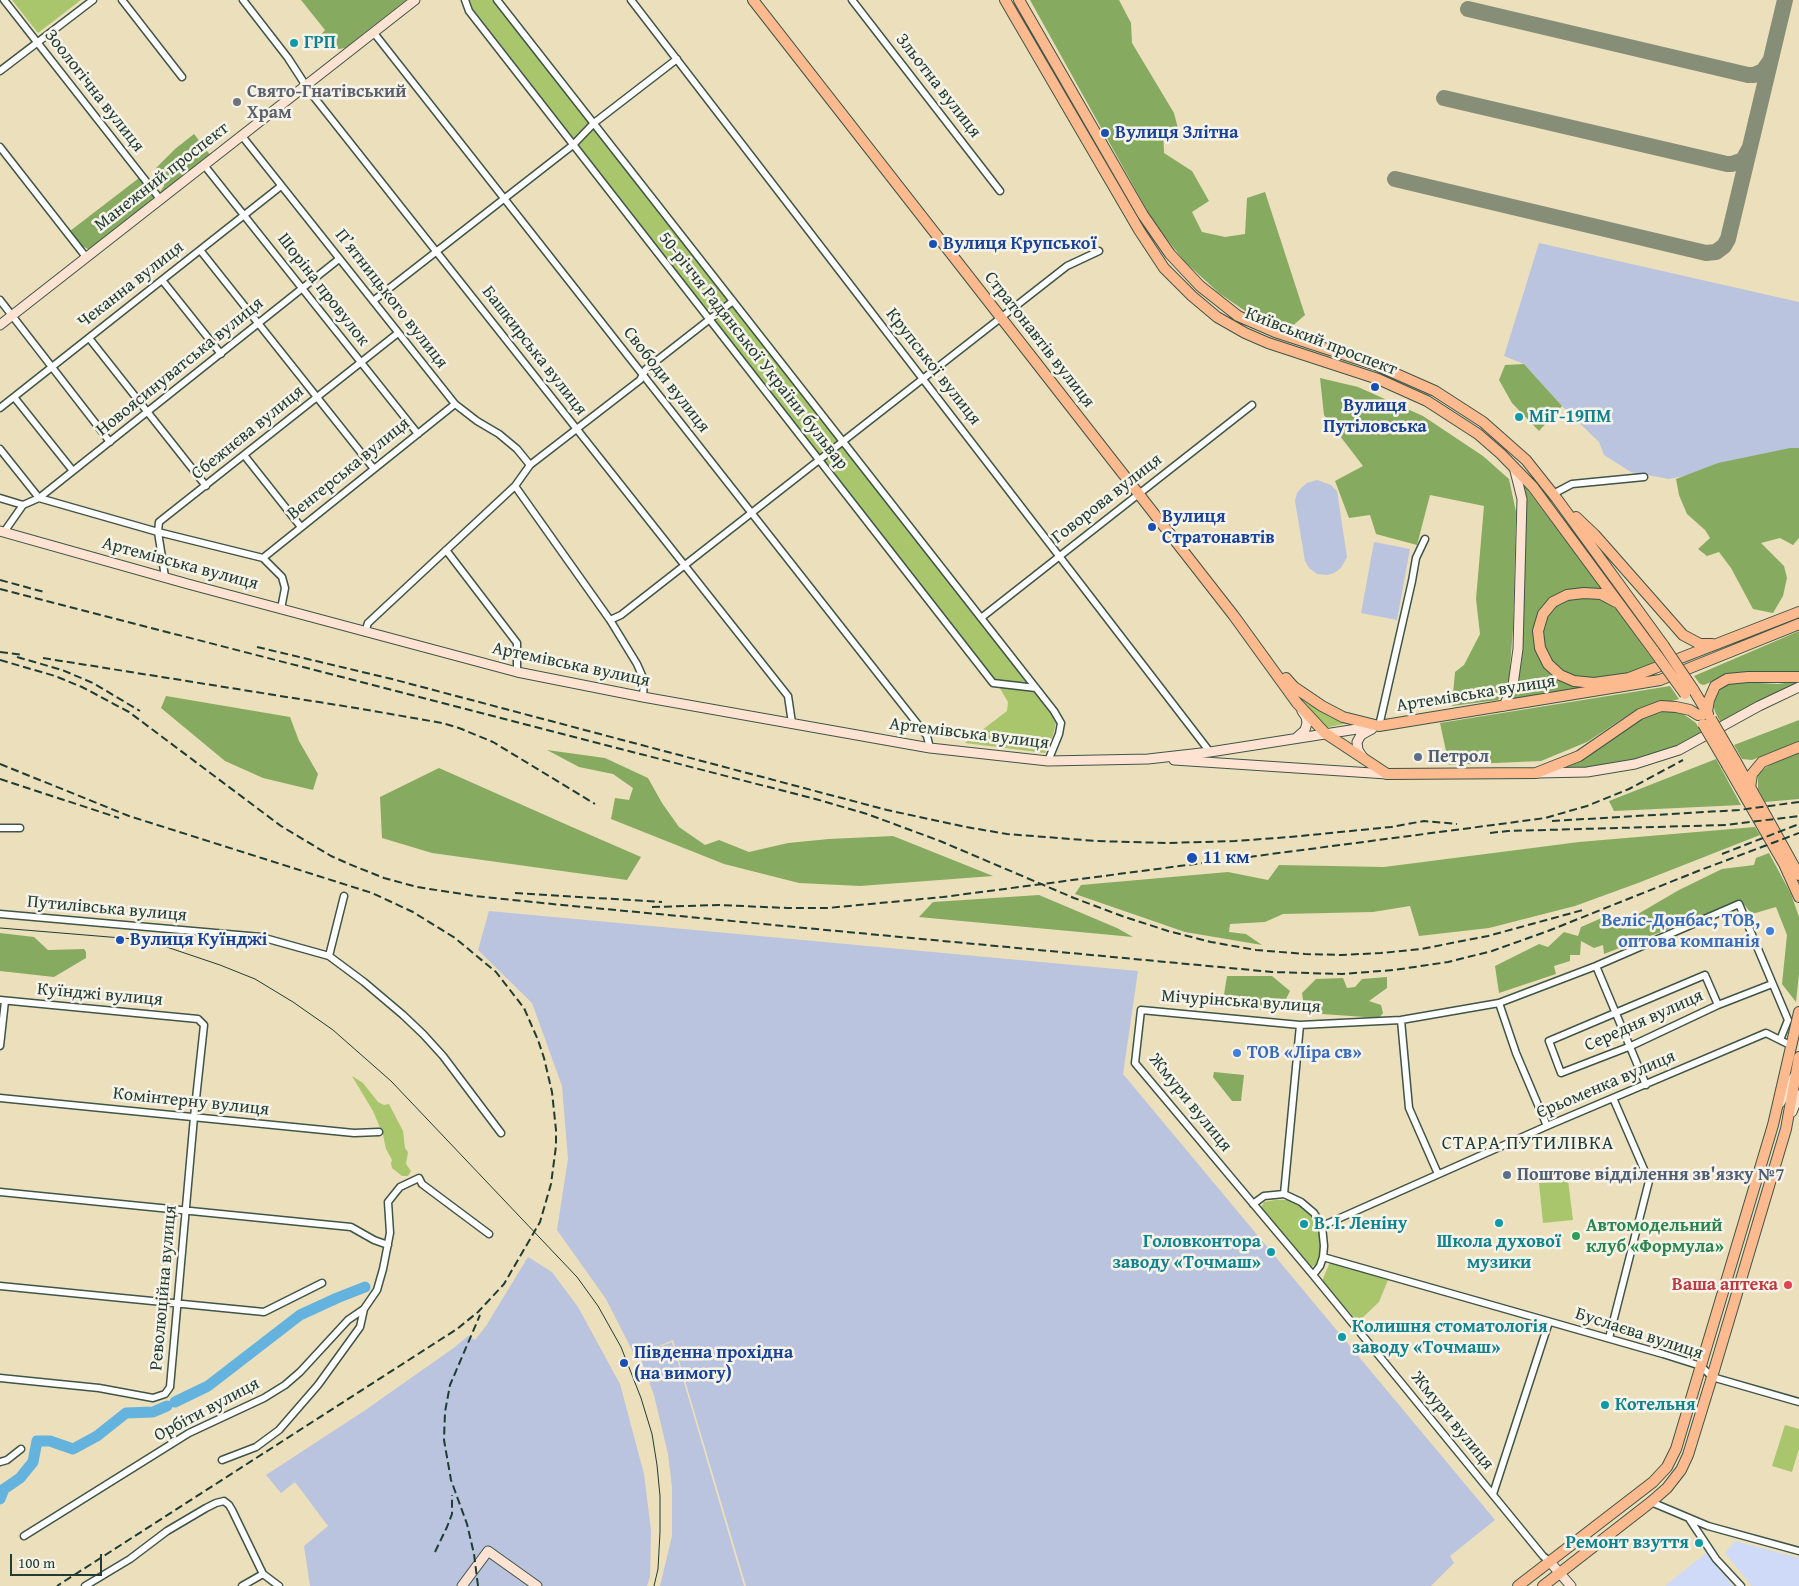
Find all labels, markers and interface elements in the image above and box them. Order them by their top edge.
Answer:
street label: Зоологічна вулиця [39,25,149,157]
street label: Зльотна вулиця [891,30,985,142]
place label: ГРП [304,32,336,54]
marker: ГРП [288,37,300,49]
place label: Свято-Гнатівський Храм [247,81,407,124]
marker: Свято-Гнатівський Храм [231,96,243,108]
street label: Манежний проспект [91,118,233,236]
place label: Вулиця Злітна [1115,122,1239,144]
marker: Вулиця Злітна [1099,127,1111,139]
street label: П’ятницького вулиця [330,225,452,373]
street label: 50-річчя Радянської України бульвар [653,228,853,474]
street label: Шоріна провулок [272,229,374,351]
place label: Вулиця Крупської [943,233,1097,255]
street label: Чеканна вулиця [74,237,188,333]
marker: Вулиця Крупської [927,238,939,250]
street label: Стратонавтів вулиця [979,268,1099,412]
street label: Башкирська вулиця [477,282,591,420]
street label: Новоясинуватська вулиця [92,293,268,441]
street label: Київський проспект [1242,303,1400,381]
street label: Крупської вулиця [881,304,985,430]
street label: Свободи вулиця [618,323,714,437]
street label: Сбежнєва вулиця [187,381,309,485]
marker: Вулиця Путіловська [1369,381,1381,393]
place label: Вулиця Путіловська [1323,395,1427,438]
place label: МіГ-19ПМ [1529,406,1611,428]
marker: МіГ-19ПМ [1513,411,1525,423]
street label: Венгерська вулиця [283,413,415,525]
street label: Говорова вулиця [1048,449,1166,549]
place label: Вулиця Стратонавтів [1162,506,1275,548]
marker: Вулиця Стратонавтів [1146,521,1158,533]
street label: Артемівська вулиця [100,533,260,595]
street label: Артемівська вулиця [490,638,652,692]
street label: Артемівська вулиця [1395,671,1557,717]
street label: Артемівська вулиця [888,713,1050,755]
place label: Петрол [1428,746,1489,768]
marker: Петрол [1412,751,1424,763]
place label: 11 км [1203,847,1250,869]
marker: 11 км [1185,851,1199,865]
street label: Путилівська вулиця [26,891,188,927]
place label: Веліс-Донбас, ТОВ, оптова компанія [1601,910,1760,952]
marker: Веліс-Донбас, ТОВ, оптова компанія [1764,925,1776,937]
place label: Вулиця Куїнджі [130,929,267,951]
marker: Вулиця Куїнджі [114,934,126,946]
street label: Куїнджі вулиця [36,979,164,1011]
street label: Середня вулиця [1581,985,1707,1057]
street label: Мічурінська вулиця [1161,986,1321,1018]
place label: ТОВ «Ліра св» [1247,1042,1362,1064]
street label: Єрьоменка вулиця [1533,1046,1679,1124]
marker: ТОВ «Ліра св» [1231,1047,1243,1059]
street label: Жмури вулиця [1144,1049,1236,1157]
street label: Комінтерну вулиця [112,1083,270,1121]
district label: СТАРА ПУТИЛІВКА [1440,1133,1616,1155]
place label: Поштове відділення зв'язку №7 [1517,1164,1785,1186]
marker: Поштове відділення зв'язку №7 [1501,1169,1513,1181]
street label: Революційна вулиця [146,1204,182,1372]
place label: В. І. Леніну [1314,1213,1407,1235]
place label: Автомодельний клуб «Формула» [1586,1215,1724,1258]
marker: Школа духової музики [1493,1217,1505,1229]
marker: В. І. Леніну [1298,1218,1310,1230]
marker: Автомодельний клуб «Формула» [1570,1230,1582,1242]
place label: Головконтора заводу «Точмаш» [1113,1231,1261,1274]
place label: Школа духової музики [1437,1231,1561,1274]
marker: Головконтора заводу «Точмаш» [1265,1246,1277,1258]
place label: Ваша аптека [1672,1274,1778,1296]
marker: Ваша аптека [1782,1279,1794,1291]
street label: Буслаєва вулиця [1572,1303,1706,1365]
place label: Колишня стоматологія заводу «Точмаш» [1352,1316,1548,1358]
marker: Колишня стоматологія заводу «Точмаш» [1336,1331,1348,1343]
place label: Південна прохідна (на вимогу) [634,1342,793,1385]
marker: Південна прохідна (на вимогу) [618,1357,630,1369]
street label: Жмури вулиця [1406,1367,1498,1475]
street label: Орбіти вулиця [151,1373,263,1447]
place label: Котельня [1615,1394,1696,1416]
marker: Котельня [1599,1399,1611,1411]
place label: Ремонт взуття [1566,1532,1689,1554]
marker: Ремонт взуття [1693,1537,1705,1549]
scale bar [12,1544,105,1576]
text: 100 m [18,1552,55,1573]

